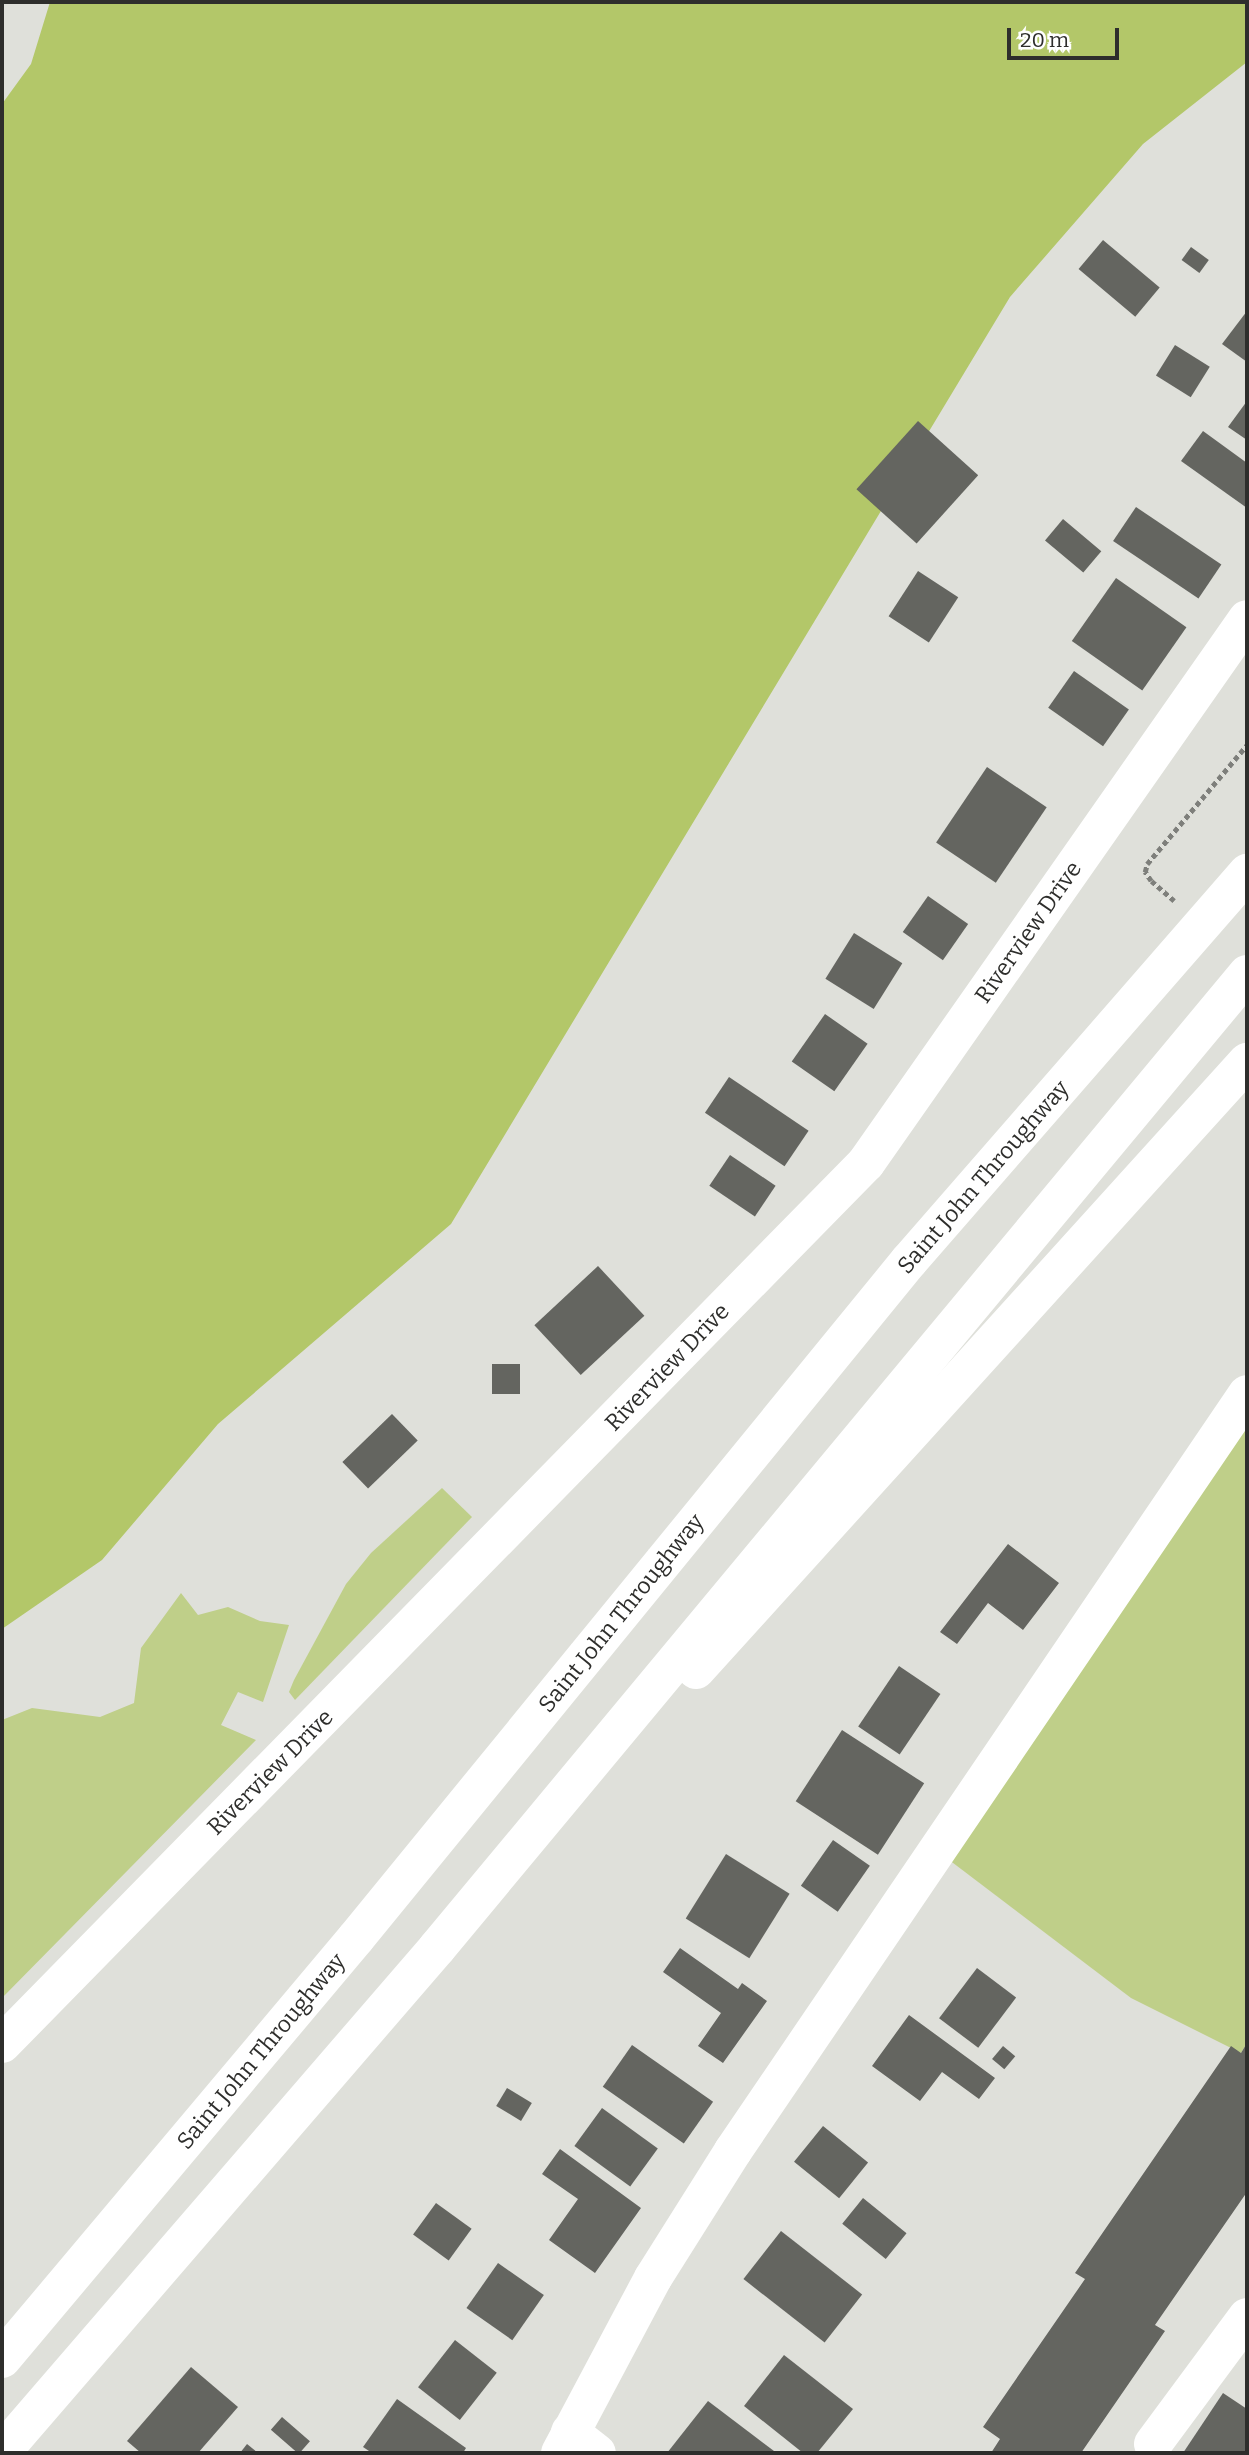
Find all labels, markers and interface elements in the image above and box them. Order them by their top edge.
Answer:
scale bar [1011,14,1123,58]
text: 20 m [1020,27,1069,53]
street label: Riverview Drive [969,856,1087,1008]
street label: Saint John Throughway [892,1075,1074,1279]
street label: Riverview Drive [599,1298,735,1436]
street label: Saint John Throughway [533,1508,709,1718]
street label: Riverview Drive [201,1703,339,1841]
street label: Saint John Throughway [171,1947,351,2155]

